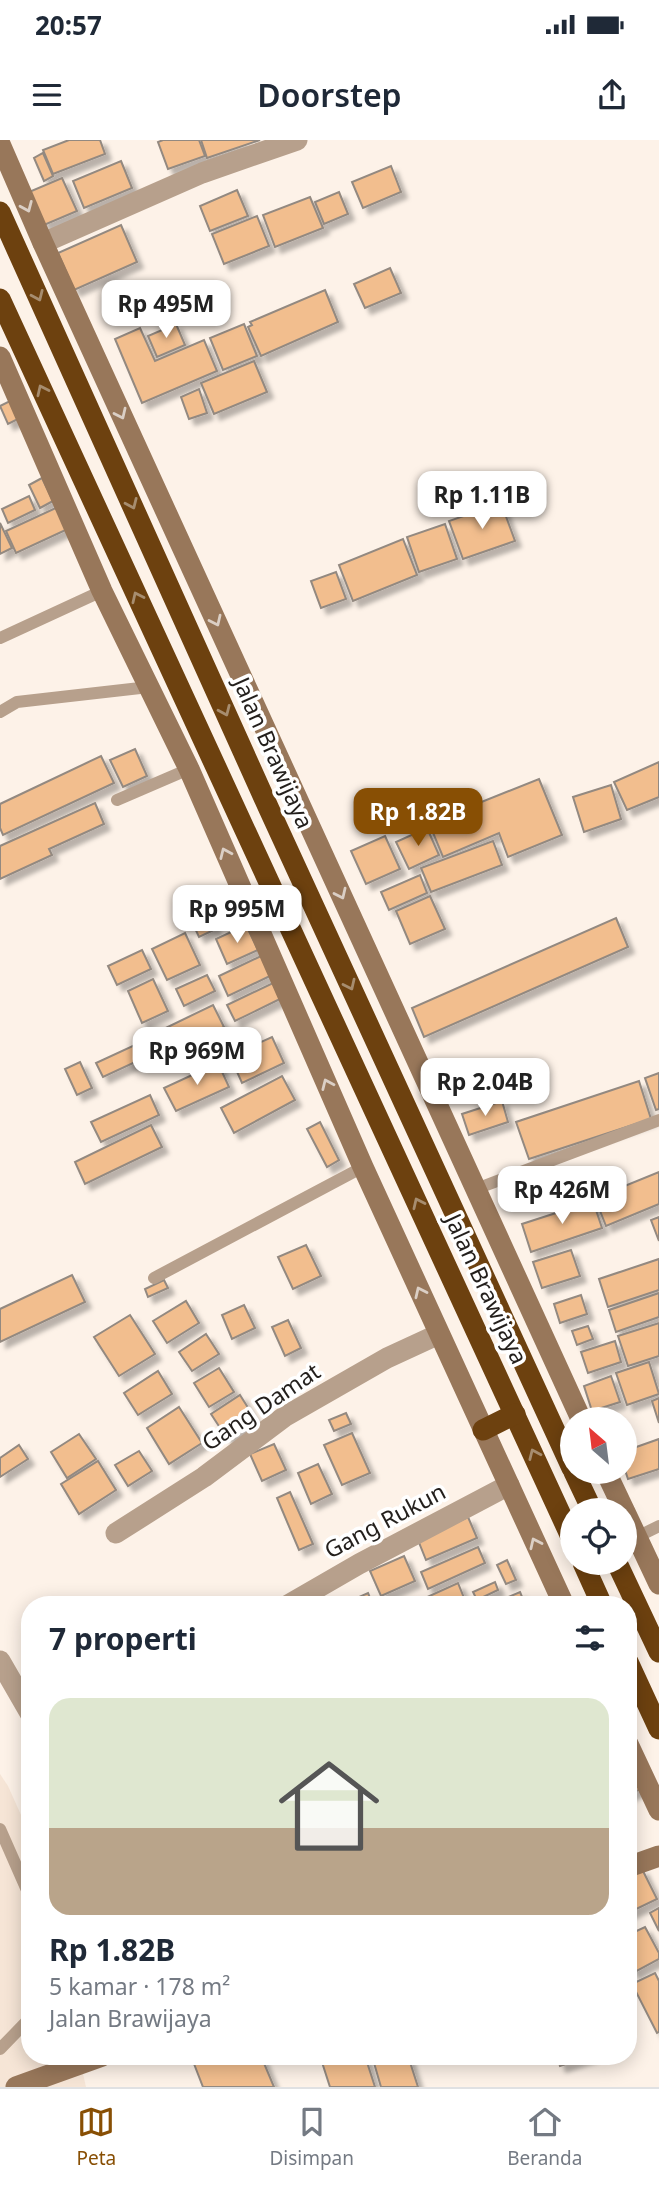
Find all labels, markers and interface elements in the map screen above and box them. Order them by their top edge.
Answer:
text: 20:57 [35,7,102,43]
text: Doorstep [257,73,402,116]
icon: menu [28,76,66,114]
icon: share [593,76,631,114]
one-way arrow [19,199,33,212]
pin: Rp 495M [101,280,231,340]
text: Rp 495M [118,287,214,319]
one-way arrow [30,289,44,301]
one-way arrow [36,385,50,397]
one-way arrow [113,407,127,419]
pin: Rp 1.11B [410,472,554,531]
text: Rp 1.11B [434,478,530,510]
one-way arrow [124,497,138,509]
one-way arrow [131,592,145,604]
one-way arrow [207,614,221,626]
street label: Jalan Brawijaya [225,670,322,833]
one-way arrow [217,704,231,716]
pin: Rp 1.82B [346,788,490,848]
text: Rp 1.82B [370,795,466,827]
one-way arrow [220,848,234,860]
pin: Rp 995M [172,886,302,945]
one-way arrow [333,887,347,900]
text: Rp 995M [189,892,285,924]
one-way arrow [342,978,356,990]
pin: Rp 969M [132,1028,262,1087]
text: Rp 969M [149,1034,245,1066]
pin: Rp 2.04B [413,1058,557,1118]
text: Rp 2.04B [437,1065,533,1097]
one-way arrow [321,1079,335,1091]
pin: Rp 426M [497,1166,627,1226]
text: Rp 426M [514,1173,610,1205]
one-way arrow [412,1198,426,1211]
street label: Jalan Brawijaya [437,1206,536,1369]
one-way arrow [414,1286,428,1299]
street label: Gang Damat [195,1355,326,1458]
north arrow [560,1407,637,1484]
map controls [560,1407,637,1575]
one-way arrow [528,1449,542,1462]
street label: Gang Rukun [318,1475,451,1566]
button: locate [560,1498,637,1575]
one-way arrow [530,1538,544,1550]
text: 7 properti [49,1618,197,1659]
icon: filters [571,1619,609,1657]
icon: home [266,1743,392,1869]
text: Rp 1.82B [49,1929,175,1970]
text: 5 kamar · 178 m² [49,1970,230,2002]
text: Jalan Brawijaya [49,2002,212,2034]
tab: Peta [77,2103,116,2171]
tab: Disimpan [269,2103,354,2171]
tab: Beranda [507,2103,582,2171]

